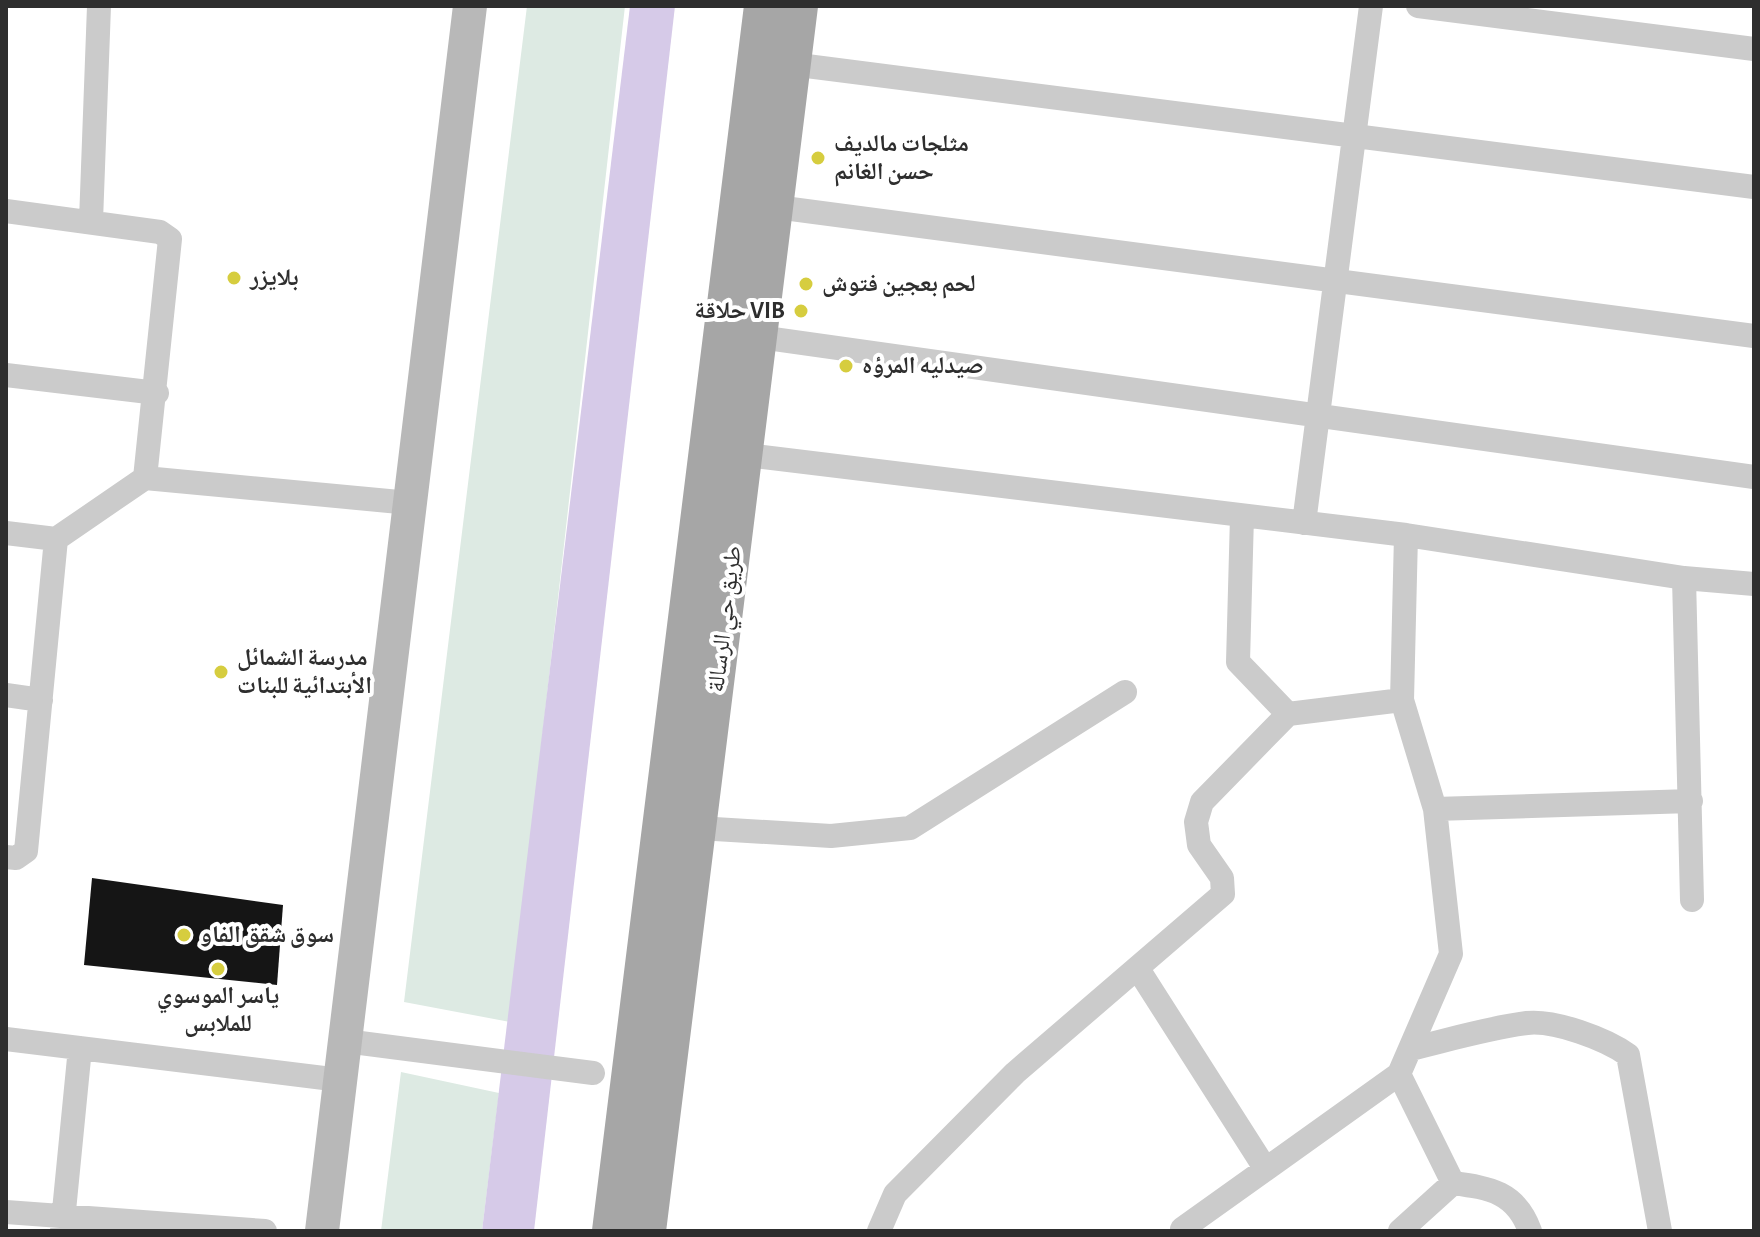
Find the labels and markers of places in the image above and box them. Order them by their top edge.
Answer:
place label: مثلجات مالديف حسن الغانم [834,132,969,187]
marker: مثلجات مالديف حسن الغانم [809,149,827,167]
place label: بلايزر [249,266,299,291]
marker: بلايزر [225,269,243,287]
place label: لحم بعجين فتوش [822,272,976,299]
marker: لحم بعجين فتوش [797,275,815,293]
place label: حلاقة VIB [694,299,785,323]
marker: حلاقة VIB [792,302,810,320]
place label: صيدليه المرؤه [862,354,984,379]
marker: صيدليه المرؤه [837,357,855,375]
place label: مدرسة الشمائل الأبتدائية للبنات [237,646,372,699]
marker: مدرسة الشمائل الأبتدائية للبنات [212,663,230,681]
place label: سوق شقق الفاو [200,923,334,948]
marker: سوق شقق الفاو [175,926,193,944]
marker: ياسر الموسوي للملابس [209,960,227,978]
place label: ياسر الموسوي للملابس [157,984,279,1037]

